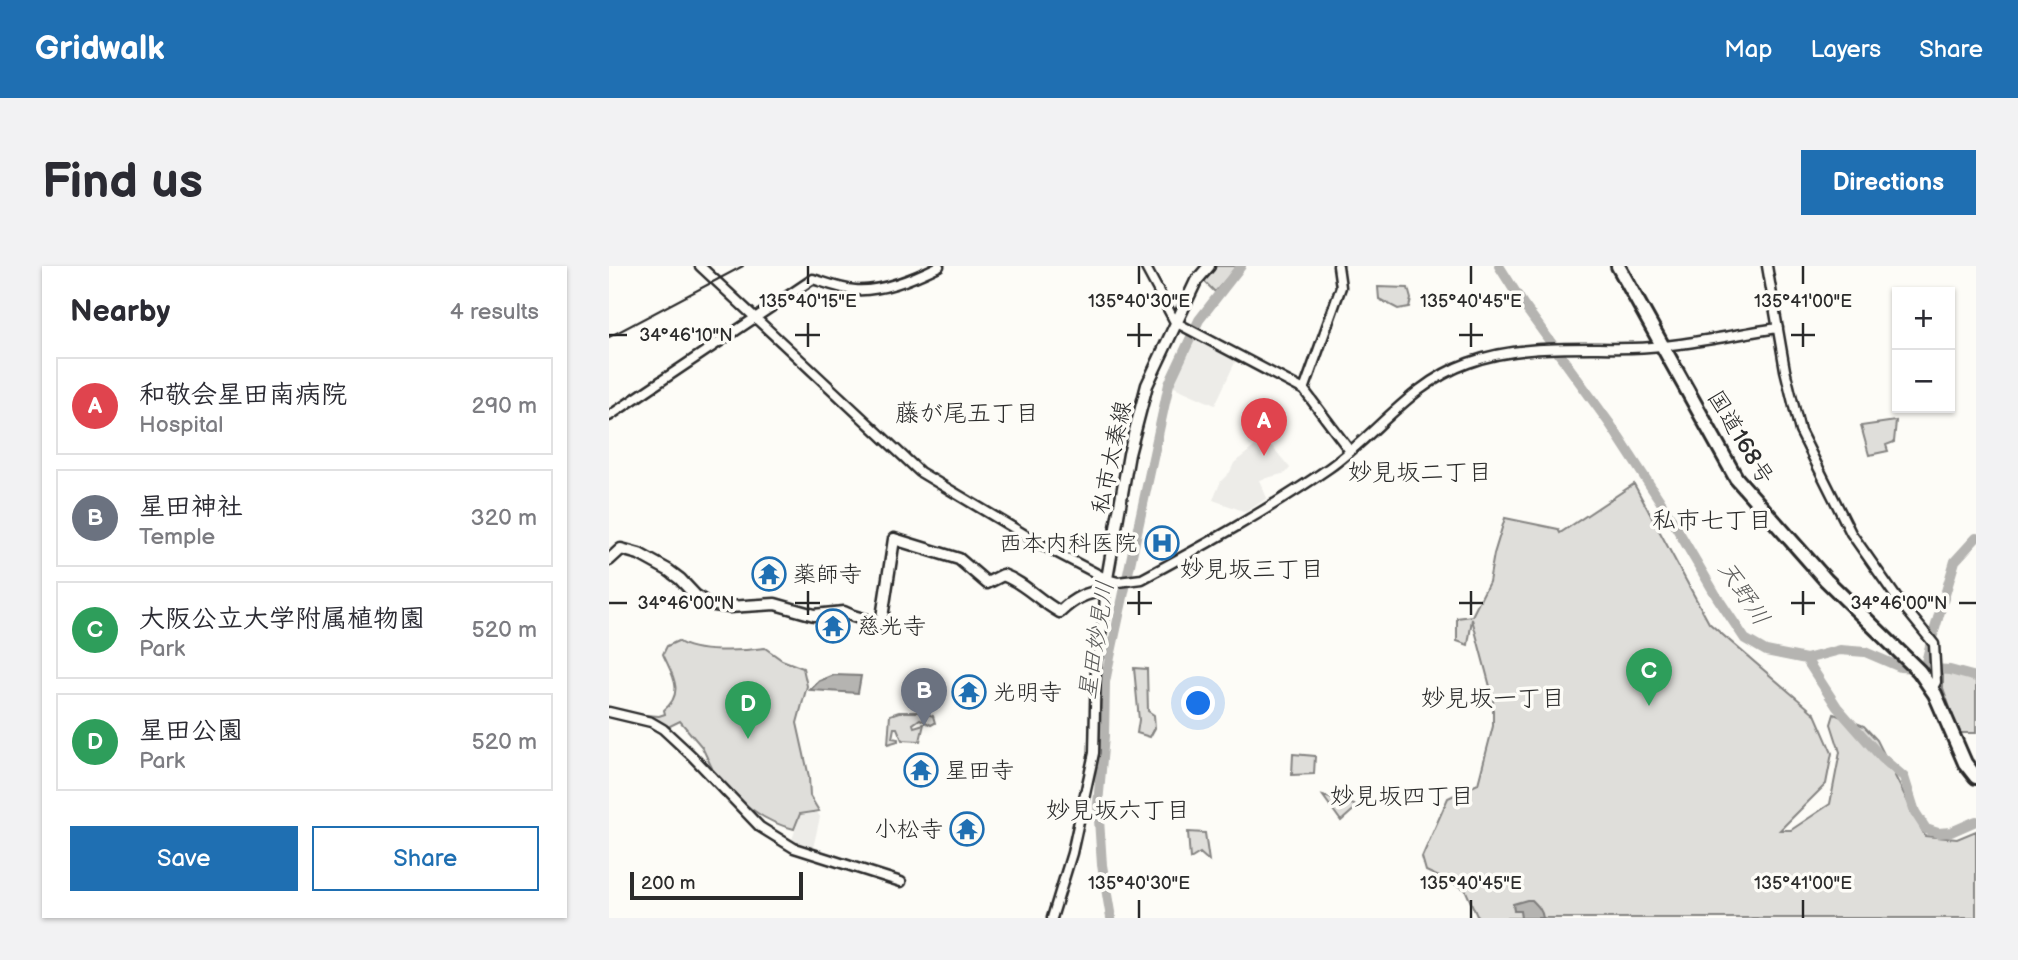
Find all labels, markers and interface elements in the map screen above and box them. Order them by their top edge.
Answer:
text: Gridwalk [35,29,165,69]
text: Map [1724,35,1772,64]
text: Layers [1810,35,1881,64]
text: Share [1919,35,1983,64]
button: Directions [1801,150,1976,215]
text: Find us [42,153,203,212]
map controls [1892,287,1955,413]
button: + [1892,287,1955,350]
text: 135°40'15"E [759,291,857,312]
text: 135°40'30"E [1088,291,1190,312]
text: 135°40'45"E [1420,291,1522,312]
text: 135°41'00"E [1754,291,1852,312]
text: Nearby [70,294,170,330]
text: 4 results [450,298,539,326]
text: 34°46'10"N [639,325,733,346]
button: − [1892,350,1955,413]
text: 和敬会星田南病院 [139,380,347,411]
street label: 国道168号 [1701,385,1779,490]
text: A [88,392,102,420]
text: 290 m [471,392,537,420]
street label: 私市太秦線 [1086,398,1138,516]
pin: A [1241,398,1287,456]
district label: 藤が尾五丁目 [895,399,1039,428]
text: Hospital [139,411,224,439]
district label: 妙見坂二丁目 [1348,458,1492,487]
text: 星田神社 [139,492,243,523]
text: B [87,504,103,532]
text: 320 m [471,504,537,532]
district label: 私市七丁目 [1652,506,1772,535]
text: Temple [139,523,215,551]
hospital icon: 西本内科医院 [1143,524,1181,562]
place label: 西本内科医院 [999,530,1137,558]
temple icon: 薬師寺 [750,555,788,593]
district label: 妙見坂三丁目 [1180,555,1324,584]
water label: 天野川 [1711,555,1776,631]
place label: 薬師寺 [793,561,862,589]
water label: 星田妙見川 [1073,579,1120,702]
text: 34°46'00"N [637,593,735,614]
text: 34°46'00"N [1850,593,1948,614]
text: 大阪公立大学附属植物園 [139,604,425,635]
temple icon: 慈光寺 [814,607,852,645]
place label: 慈光寺 [857,613,926,641]
text: C [87,616,103,644]
text: 520 m [471,616,537,644]
text: Park [139,635,185,663]
pin: C [1626,648,1672,706]
pin: B [901,668,947,726]
temple icon: 光明寺 [950,673,988,711]
place label: 光明寺 [993,679,1062,707]
pin: D [725,681,771,739]
district label: 妙見坂一丁目 [1421,684,1565,713]
your location [1181,686,1215,720]
text: 星田公園 [139,716,243,747]
text: D [87,728,103,756]
text: 520 m [471,728,537,756]
text: Park [139,747,185,775]
temple icon: 星田寺 [902,751,940,789]
place label: 星田寺 [945,757,1014,785]
district label: 妙見坂四丁目 [1330,782,1474,811]
district label: 妙見坂六丁目 [1046,796,1190,825]
temple icon: 小松寺 [948,810,986,848]
place label: 小松寺 [874,816,943,844]
button: Save [70,826,298,891]
button: Share [312,826,539,891]
scale bar [630,869,803,901]
text: 200 m [641,872,695,895]
text: 135°40'30"E [1088,873,1190,894]
text: 135°40'45"E [1420,873,1522,894]
text: 135°41'00"E [1754,873,1852,894]

